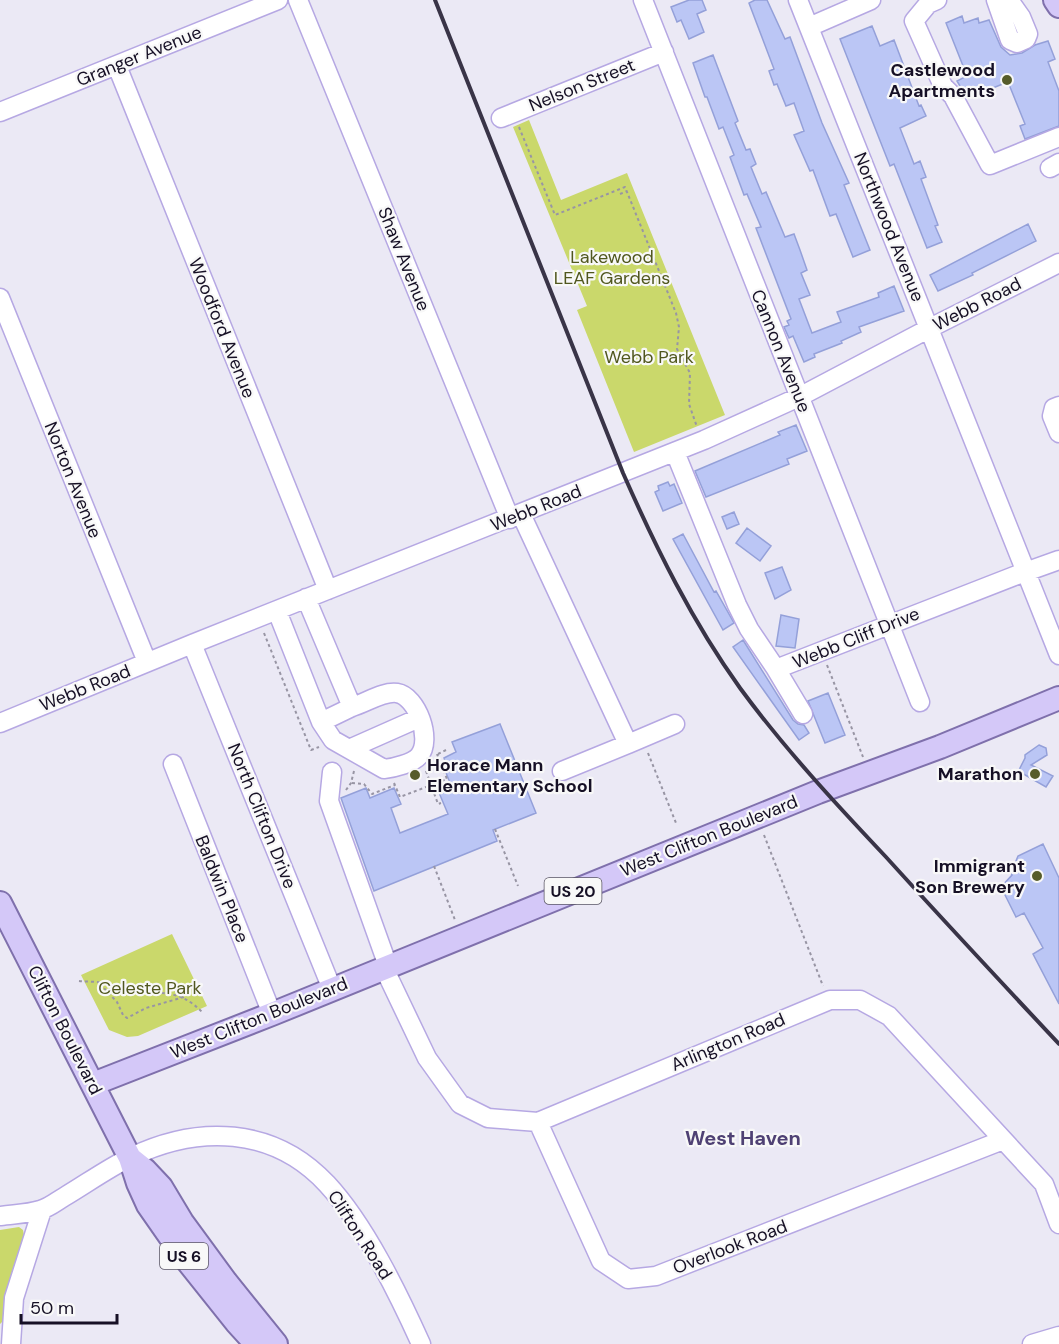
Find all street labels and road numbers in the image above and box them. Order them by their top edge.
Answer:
street label: Granger Avenue [73,20,205,92]
street label: Nelson Street [525,53,639,117]
street label: Northwood Avenue [848,149,930,305]
street label: Shaw Avenue [372,203,436,315]
street label: Woodford Avenue [183,254,261,402]
street label: Webb Road [929,272,1025,336]
street label: Cannon Avenue [745,286,817,416]
street label: Norton Avenue [39,418,107,542]
street label: Webb Road [487,479,585,537]
street label: Webb Cliff Drive [789,602,923,674]
street label: Webb Road [36,659,134,717]
street label: North Clifton Drive [222,740,302,892]
street label: West Clifton Boulevard [617,789,801,883]
street label: Baldwin Place [190,832,254,946]
road number: US 20 [544,878,602,904]
street label: Clifton Boulevard [22,961,108,1099]
street label: West Clifton Boulevard [167,971,351,1065]
street label: Arlington Road [667,1007,789,1077]
street label: Clifton Road [322,1186,398,1284]
street label: Overlook Road [669,1214,791,1280]
road number: US 6 [160,1243,208,1269]

